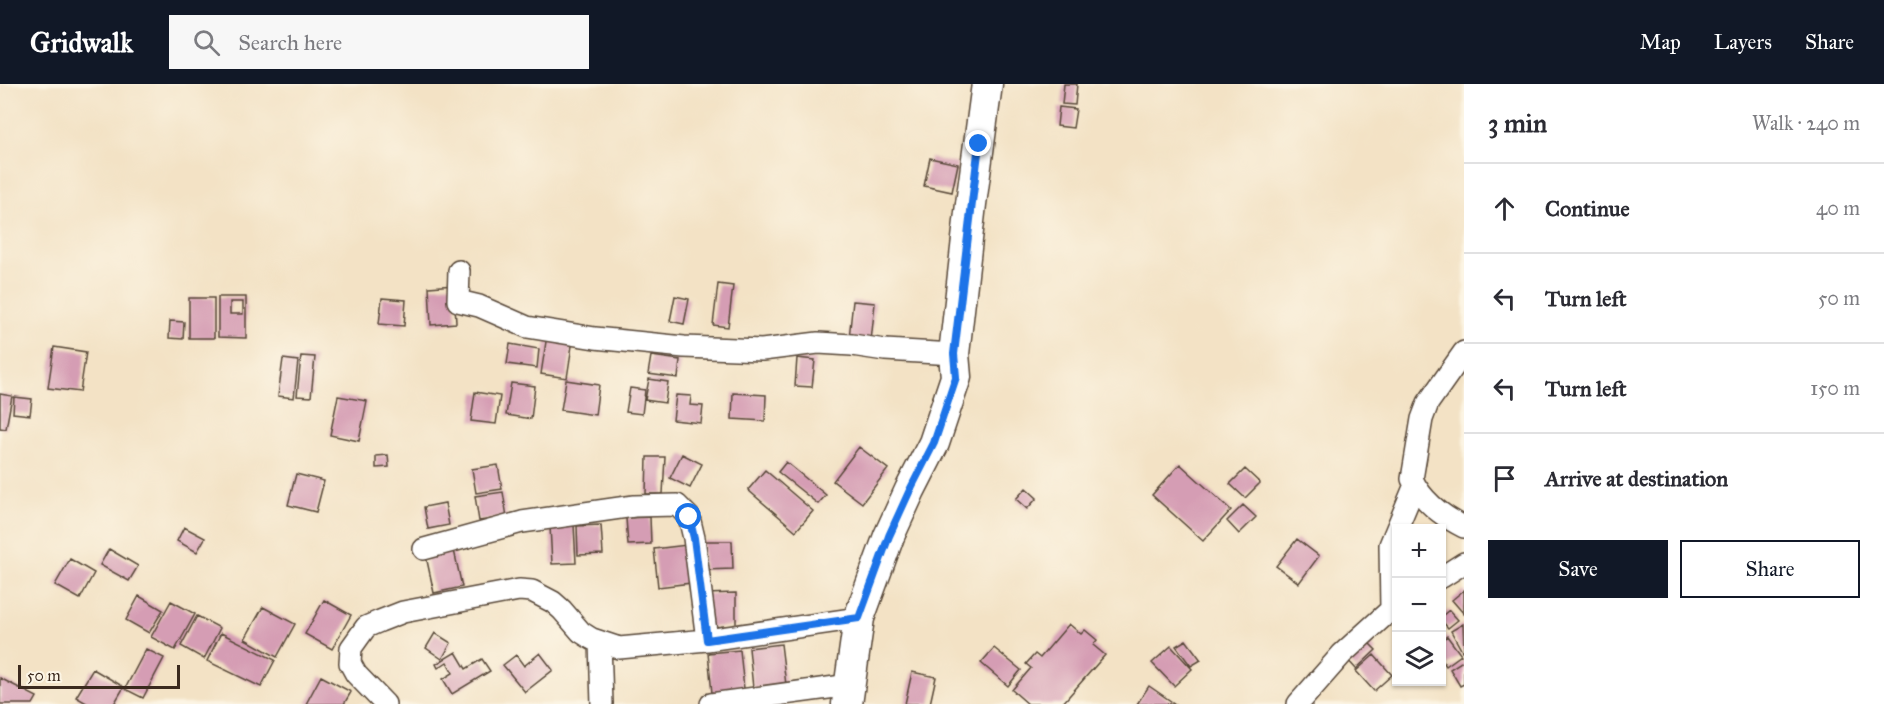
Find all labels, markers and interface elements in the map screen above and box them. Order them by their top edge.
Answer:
search box [169,15,589,69]
text: Gridwalk [30,25,133,60]
icon: search [190,26,223,59]
text: Search here [238,29,342,56]
text: Map [1640,29,1681,55]
text: Layers [1714,29,1772,55]
text: Share [1805,29,1854,55]
text: 3 min [1488,107,1547,139]
text: Walk · 240 m [1752,111,1860,135]
route end [965,130,991,156]
icon: ahead [1488,192,1521,225]
text: Continue [1545,195,1630,222]
text: 40 m [1816,196,1860,220]
icon: left [1488,282,1521,315]
text: Turn left [1545,285,1627,312]
text: 50 m [1818,286,1860,310]
icon: left [1488,372,1521,405]
text: Turn left [1545,375,1627,402]
text: 150 m [1810,376,1860,400]
icon: arrive [1488,462,1521,495]
text: Arrive at destination [1545,465,1728,492]
route start [675,503,701,529]
map controls [1392,524,1446,686]
button: + [1392,524,1446,578]
button: Save [1488,540,1668,598]
button: Share [1680,540,1860,598]
button: − [1392,578,1446,632]
button: layers [1392,632,1446,686]
scale bar [18,662,180,690]
text: 50 m [27,666,61,685]

